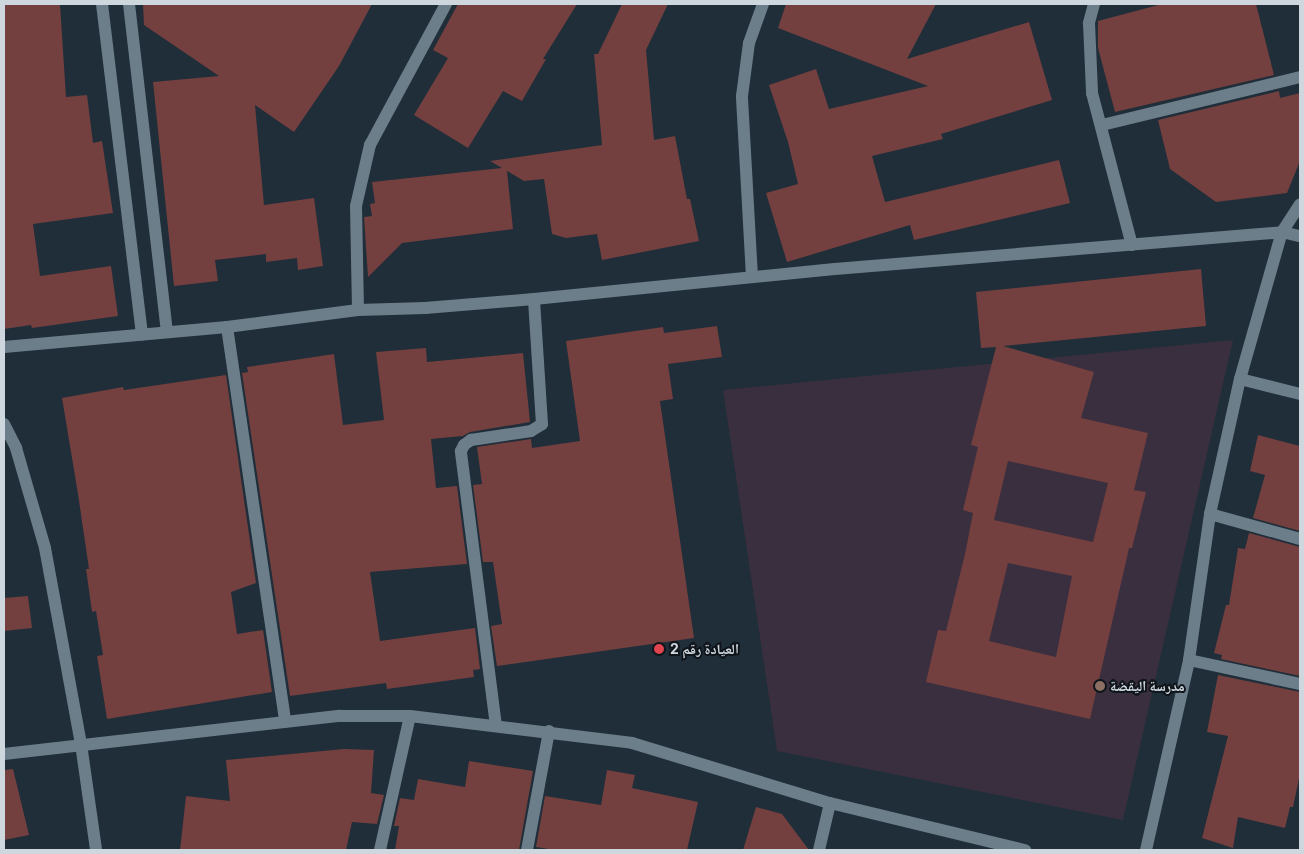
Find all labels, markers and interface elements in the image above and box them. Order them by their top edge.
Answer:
place label: العيادة رقم 2 [670,641,739,657]
marker: العيادة رقم 2 [652,642,666,656]
place label: مدرسة اليقضة [1110,678,1185,694]
marker: مدرسة اليقضة [1094,680,1106,692]

